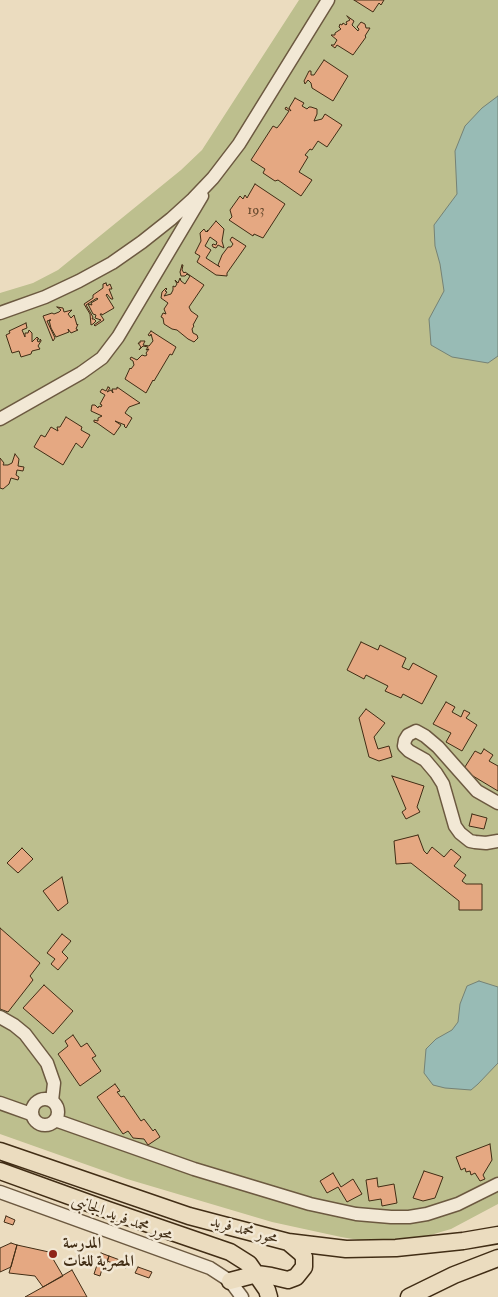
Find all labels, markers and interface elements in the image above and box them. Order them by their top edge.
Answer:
house number: 193 [247,203,265,219]
street label: محور محمد فريد الجانبى [69,1192,175,1246]
street label: محور محمد فريد [208,1213,280,1249]
place label: المدرسة المصرية للغات [63,1235,134,1273]
marker: المدرسة المصرية للغات [47,1248,59,1260]

